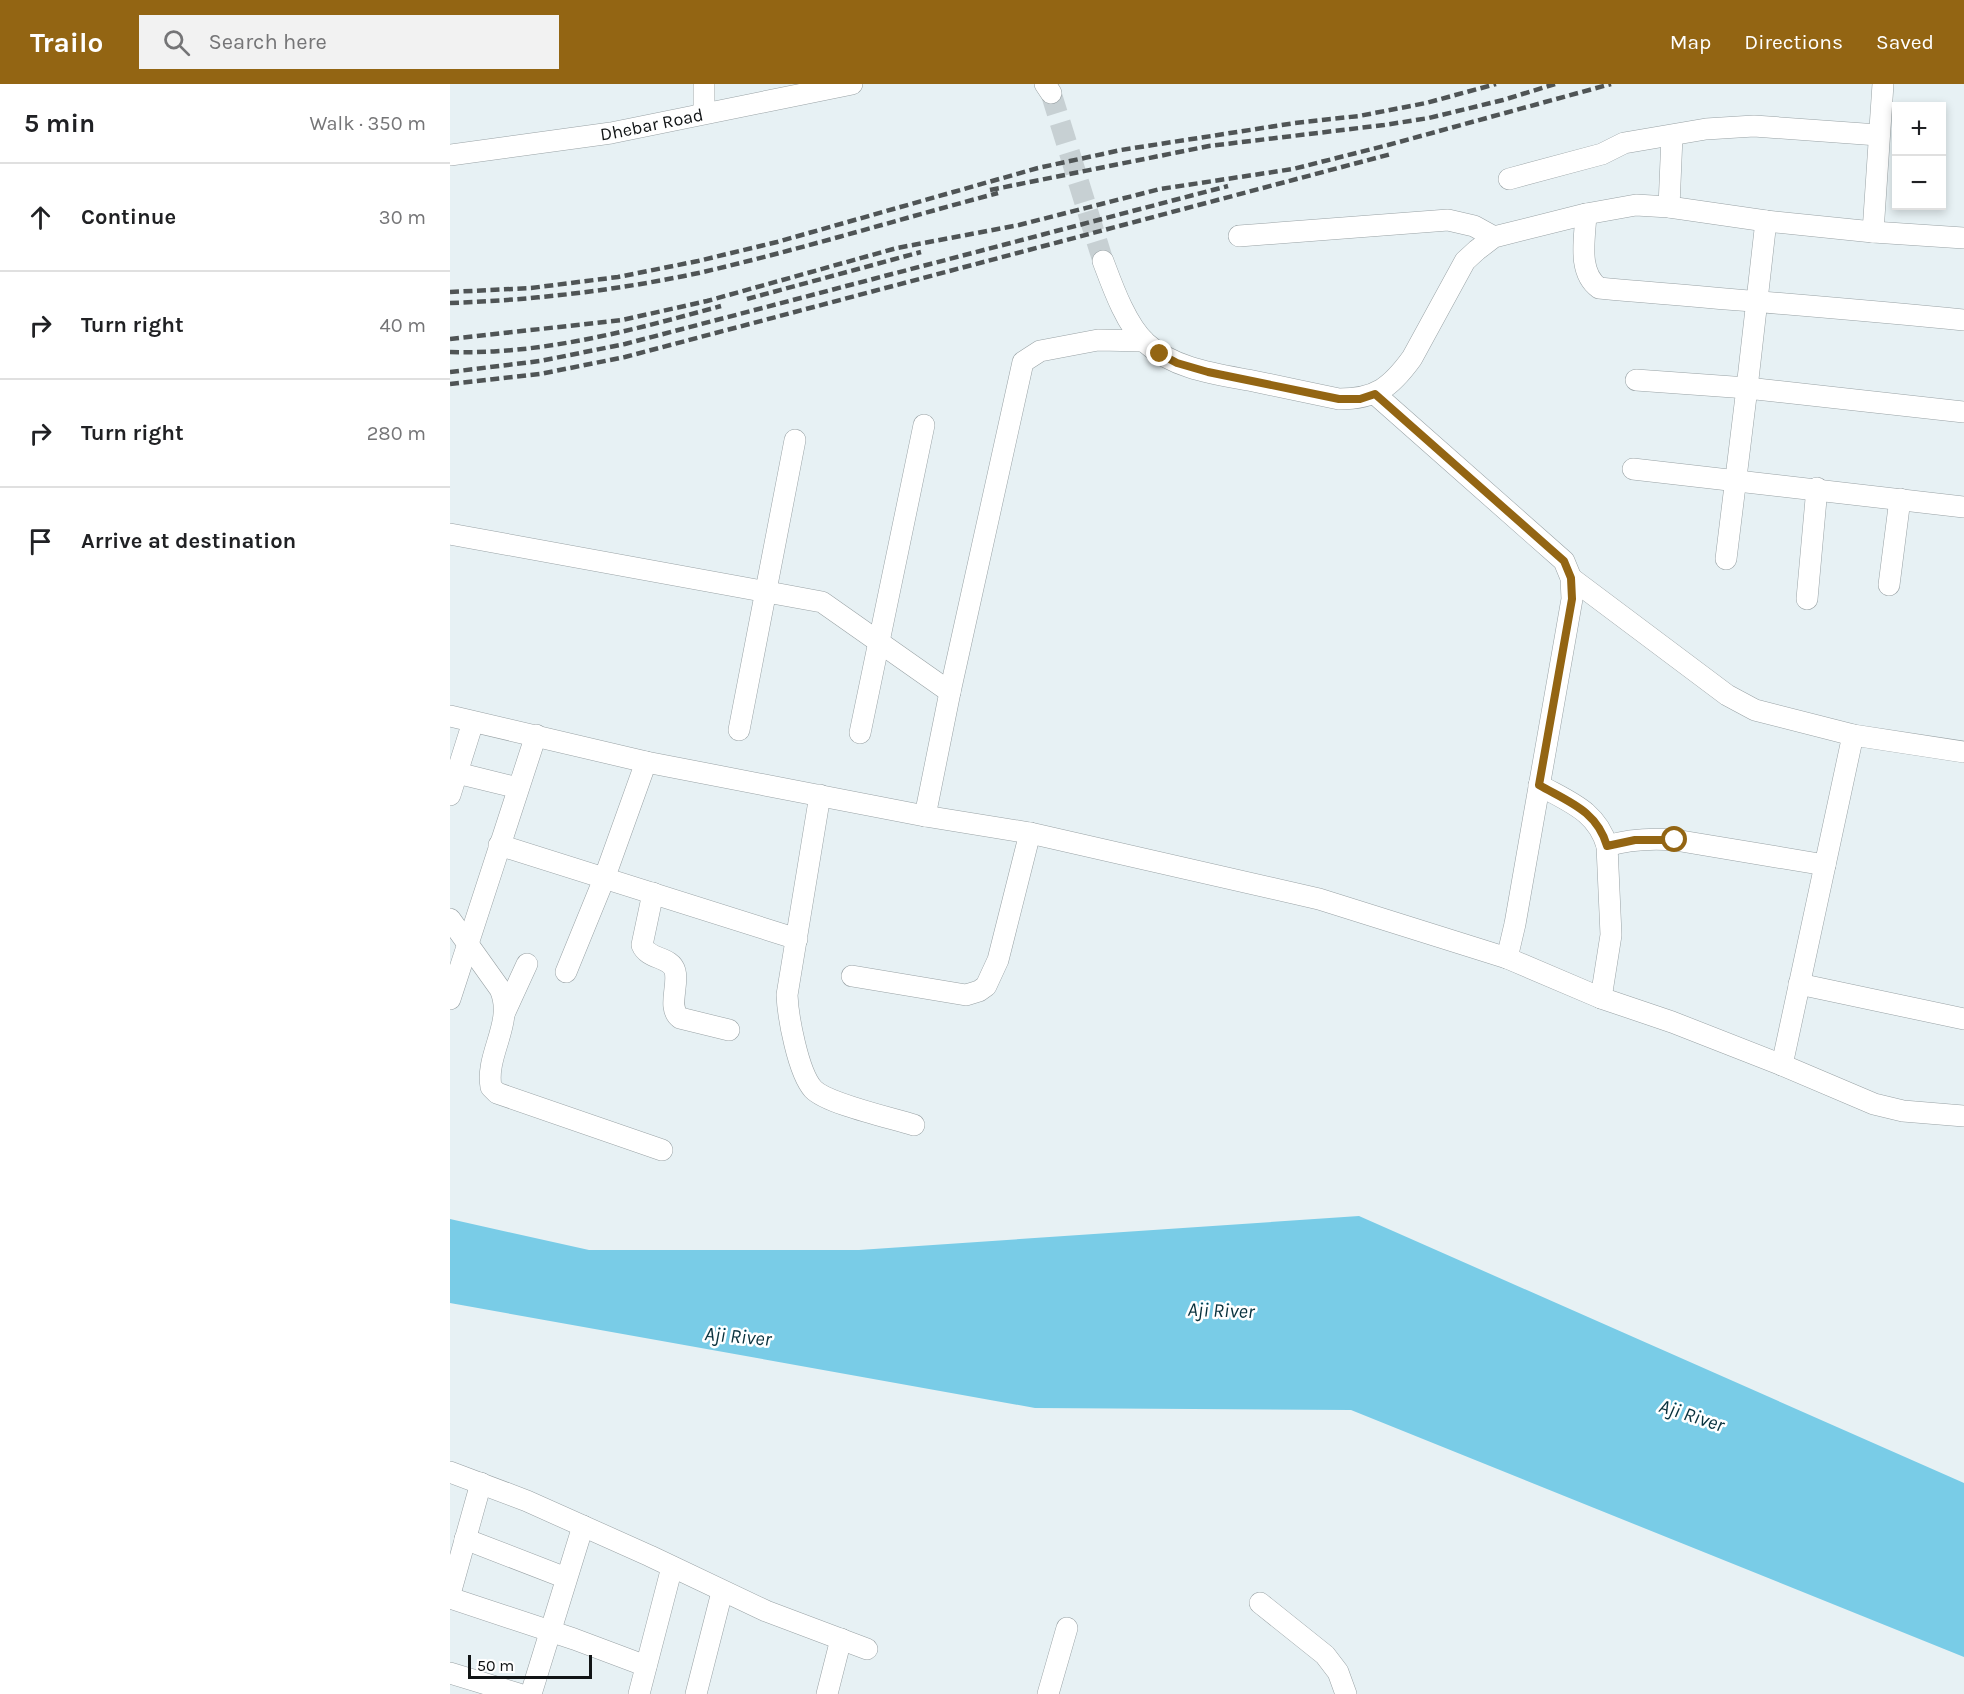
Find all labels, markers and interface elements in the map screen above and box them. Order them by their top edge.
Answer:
search box [139,15,559,69]
text: Trailo [30,26,103,59]
icon: search [160,26,193,59]
text: Search here [208,29,327,55]
text: Map [1670,30,1711,54]
text: Directions [1744,30,1843,54]
text: Saved [1876,30,1934,54]
map controls [1892,102,1946,210]
button: + [1892,102,1946,156]
street label: Dhebar Road [599,104,705,145]
text: 5 min [24,108,95,139]
text: Walk · 350 m [309,112,426,135]
button: − [1892,156,1946,210]
icon: ahead [24,201,57,234]
text: Continue [81,204,176,230]
text: 30 m [379,206,426,229]
icon: right [24,309,57,342]
text: Turn right [81,312,184,338]
text: 40 m [380,314,426,337]
route end [1146,340,1172,366]
icon: right [24,417,57,450]
text: Turn right [81,420,184,446]
text: 280 m [367,422,426,445]
icon: arrive [24,525,57,558]
text: Arrive at destination [81,528,296,554]
route start [1661,826,1687,852]
water label: Aji River [1187,1298,1256,1323]
water label: Aji River [703,1322,774,1351]
water label: Aji River [1656,1394,1728,1437]
scale bar [468,1652,592,1680]
text: 50 m [477,1656,514,1675]

